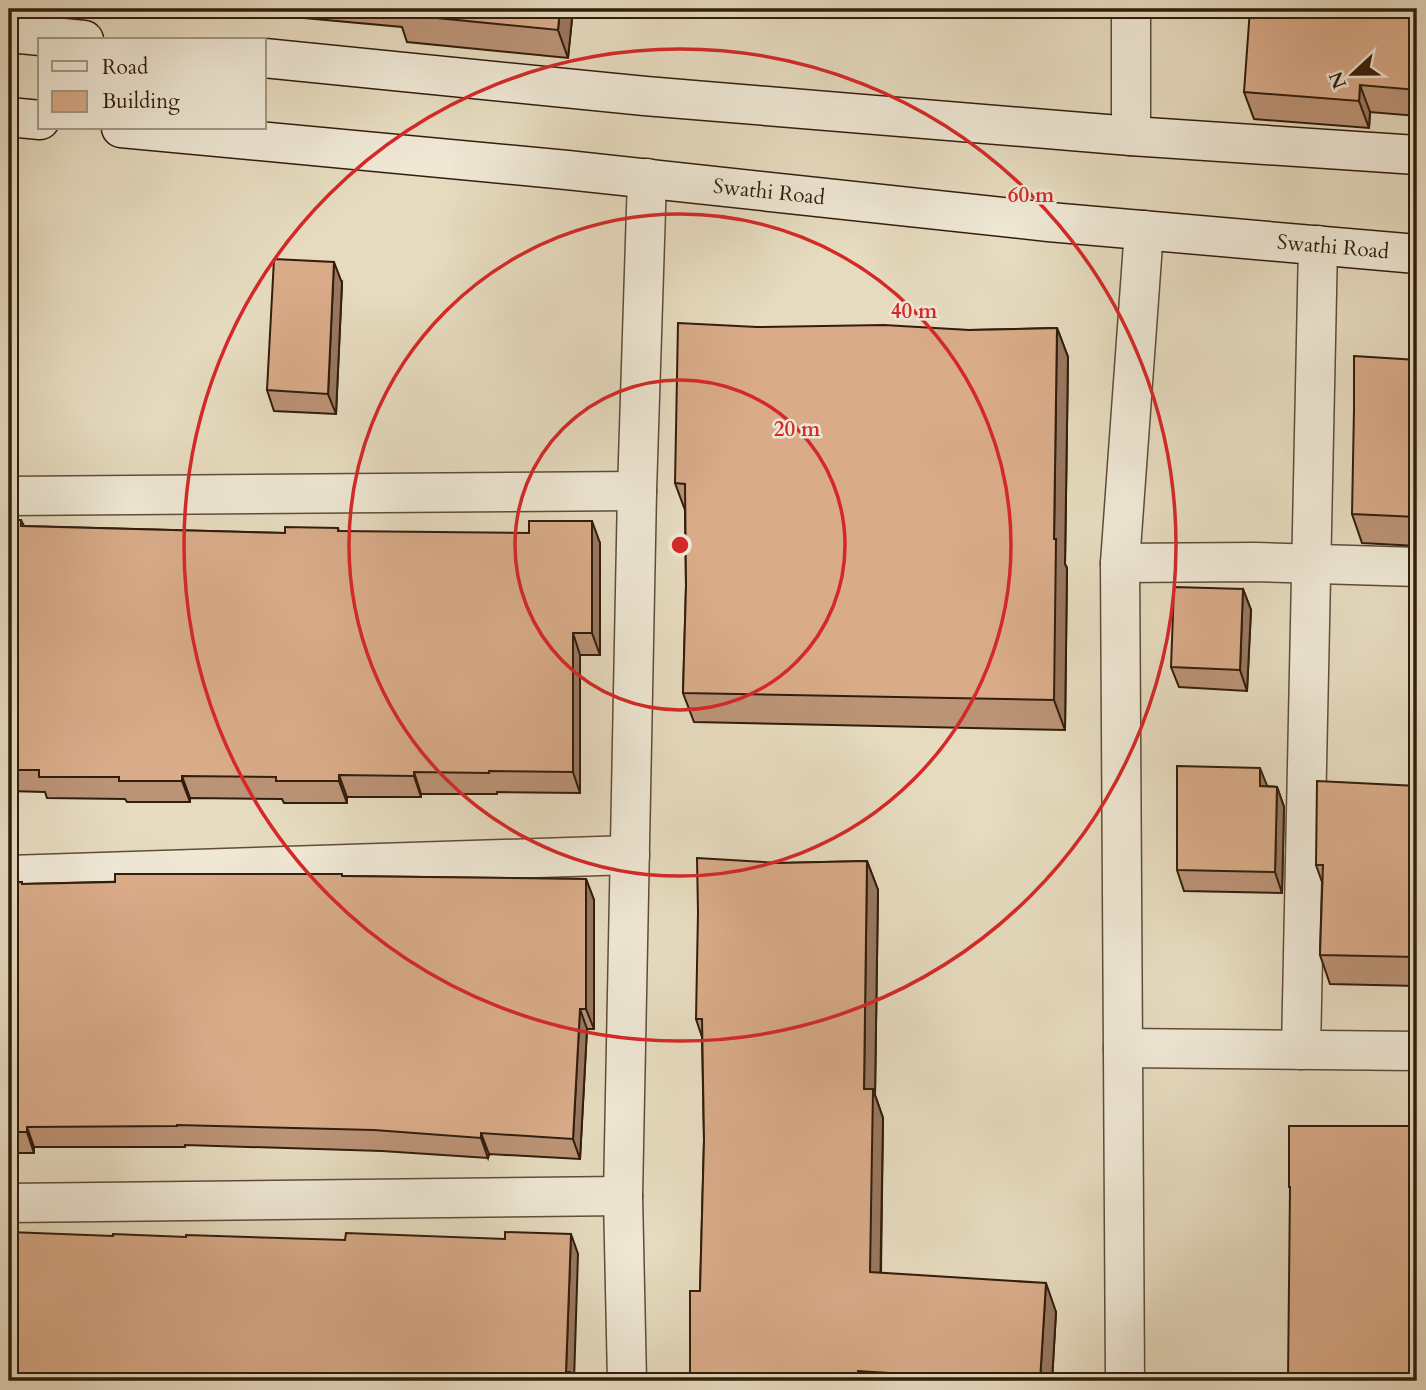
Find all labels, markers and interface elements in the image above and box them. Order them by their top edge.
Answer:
legend [38,38,266,130]
north arrow [1318,38,1388,108]
text: Road [102,53,148,82]
text: N [1323,67,1353,93]
text: Building [102,87,180,116]
street label: Swathi Road [712,172,826,212]
text: 60 m [1008,181,1055,210]
street label: Swathi Road [1276,228,1390,266]
text: 40 m [891,297,938,326]
text: 20 m [774,415,821,444]
centre of rings [668,533,692,557]

